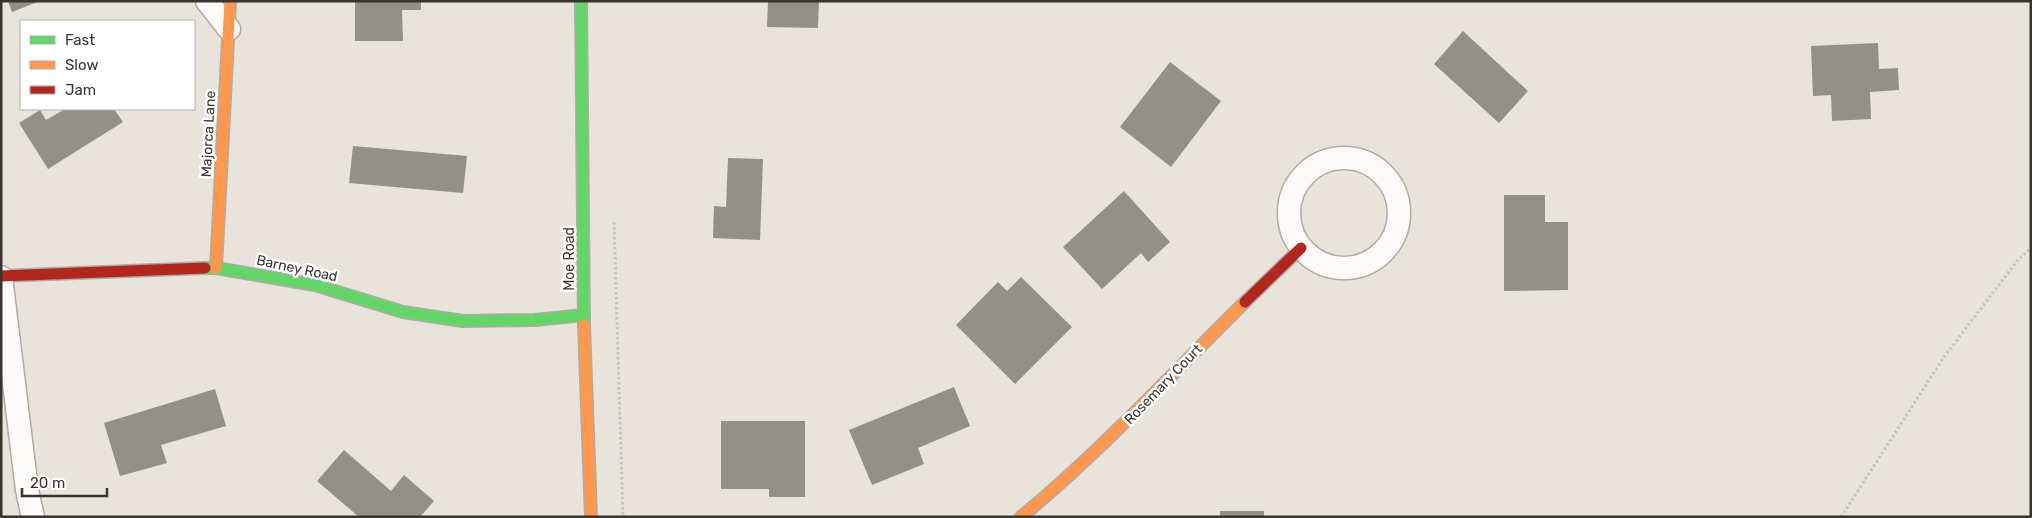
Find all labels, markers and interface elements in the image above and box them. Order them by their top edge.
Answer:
legend [20,20,195,110]
text: Fast [65,31,95,49]
text: Slow [65,56,98,74]
text: Jam [65,81,96,99]
street label: Majorca Lane [198,90,219,178]
street label: Moe Road [561,227,578,291]
street label: Barney Road [255,252,339,285]
street label: Rosemary Court [1121,340,1206,428]
scale bar [22,466,108,498]
text: 20 m [30,474,65,492]

